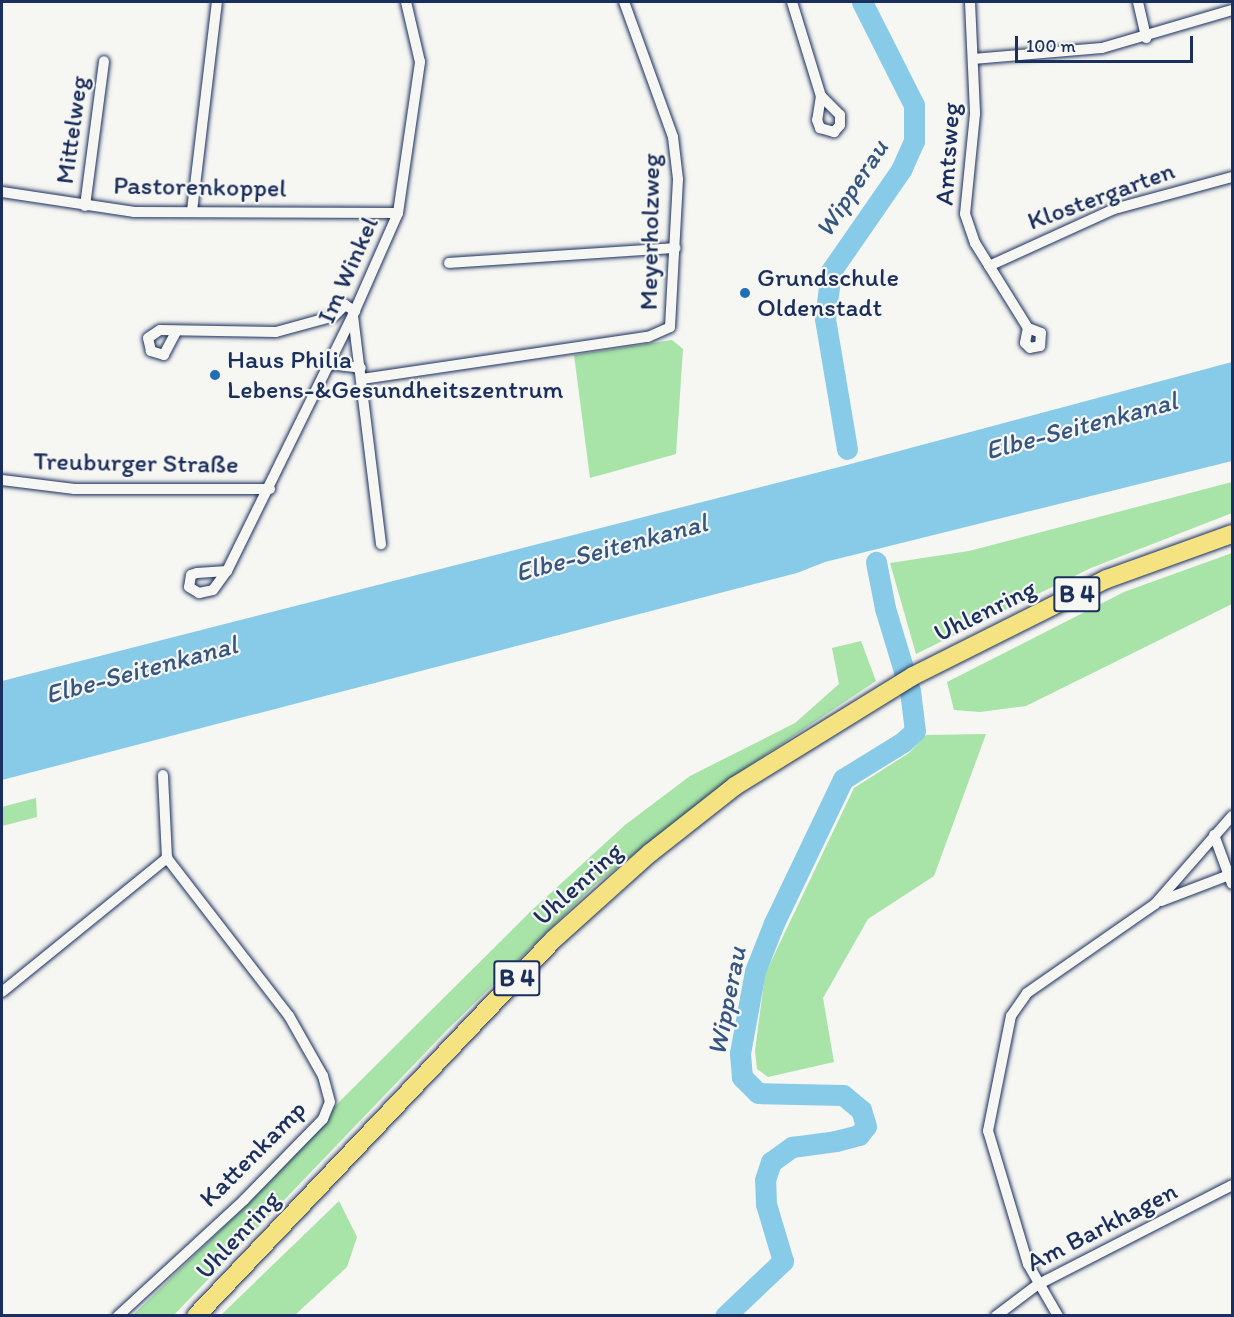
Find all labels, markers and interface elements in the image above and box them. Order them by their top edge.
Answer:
scale bar [1018,24,1196,62]
text: 100 m [1026,35,1076,57]
street label: Mittelweg [49,74,95,186]
street label: Amtsweg [929,101,967,207]
water label: Wipperau [807,133,895,243]
street label: Meyerholzweg [633,153,667,311]
street label: Klostergarten [1023,155,1179,237]
street label: Pastorenkoppel [113,170,287,204]
street label: Im Winkel [311,212,385,328]
place label: Grundschule Oldenstadt [757,262,899,324]
marker: Grundschule Oldenstadt [738,286,752,300]
place label: Haus Philia Lebens-&Gesundheitszentrum [227,344,564,406]
marker: Haus Philia Lebens-&Gesundheitszentrum [208,368,222,382]
water label: Elbe-Seitenkanal [981,384,1181,466]
street label: Treuburger Straße [33,446,239,480]
water label: Elbe-Seitenkanal [511,506,711,588]
street label: Uhlenring [929,573,1041,649]
road number: B 4 [1053,573,1101,615]
water label: Elbe-Seitenkanal [41,628,241,710]
street label: Uhlenring [527,836,629,932]
water label: Wipperau [700,944,752,1058]
road number: B 4 [493,957,541,999]
street label: Kattenkamp [193,1094,313,1214]
street label: Am Barkhagen [1022,1176,1182,1278]
street label: Uhlenring [189,1184,287,1286]

